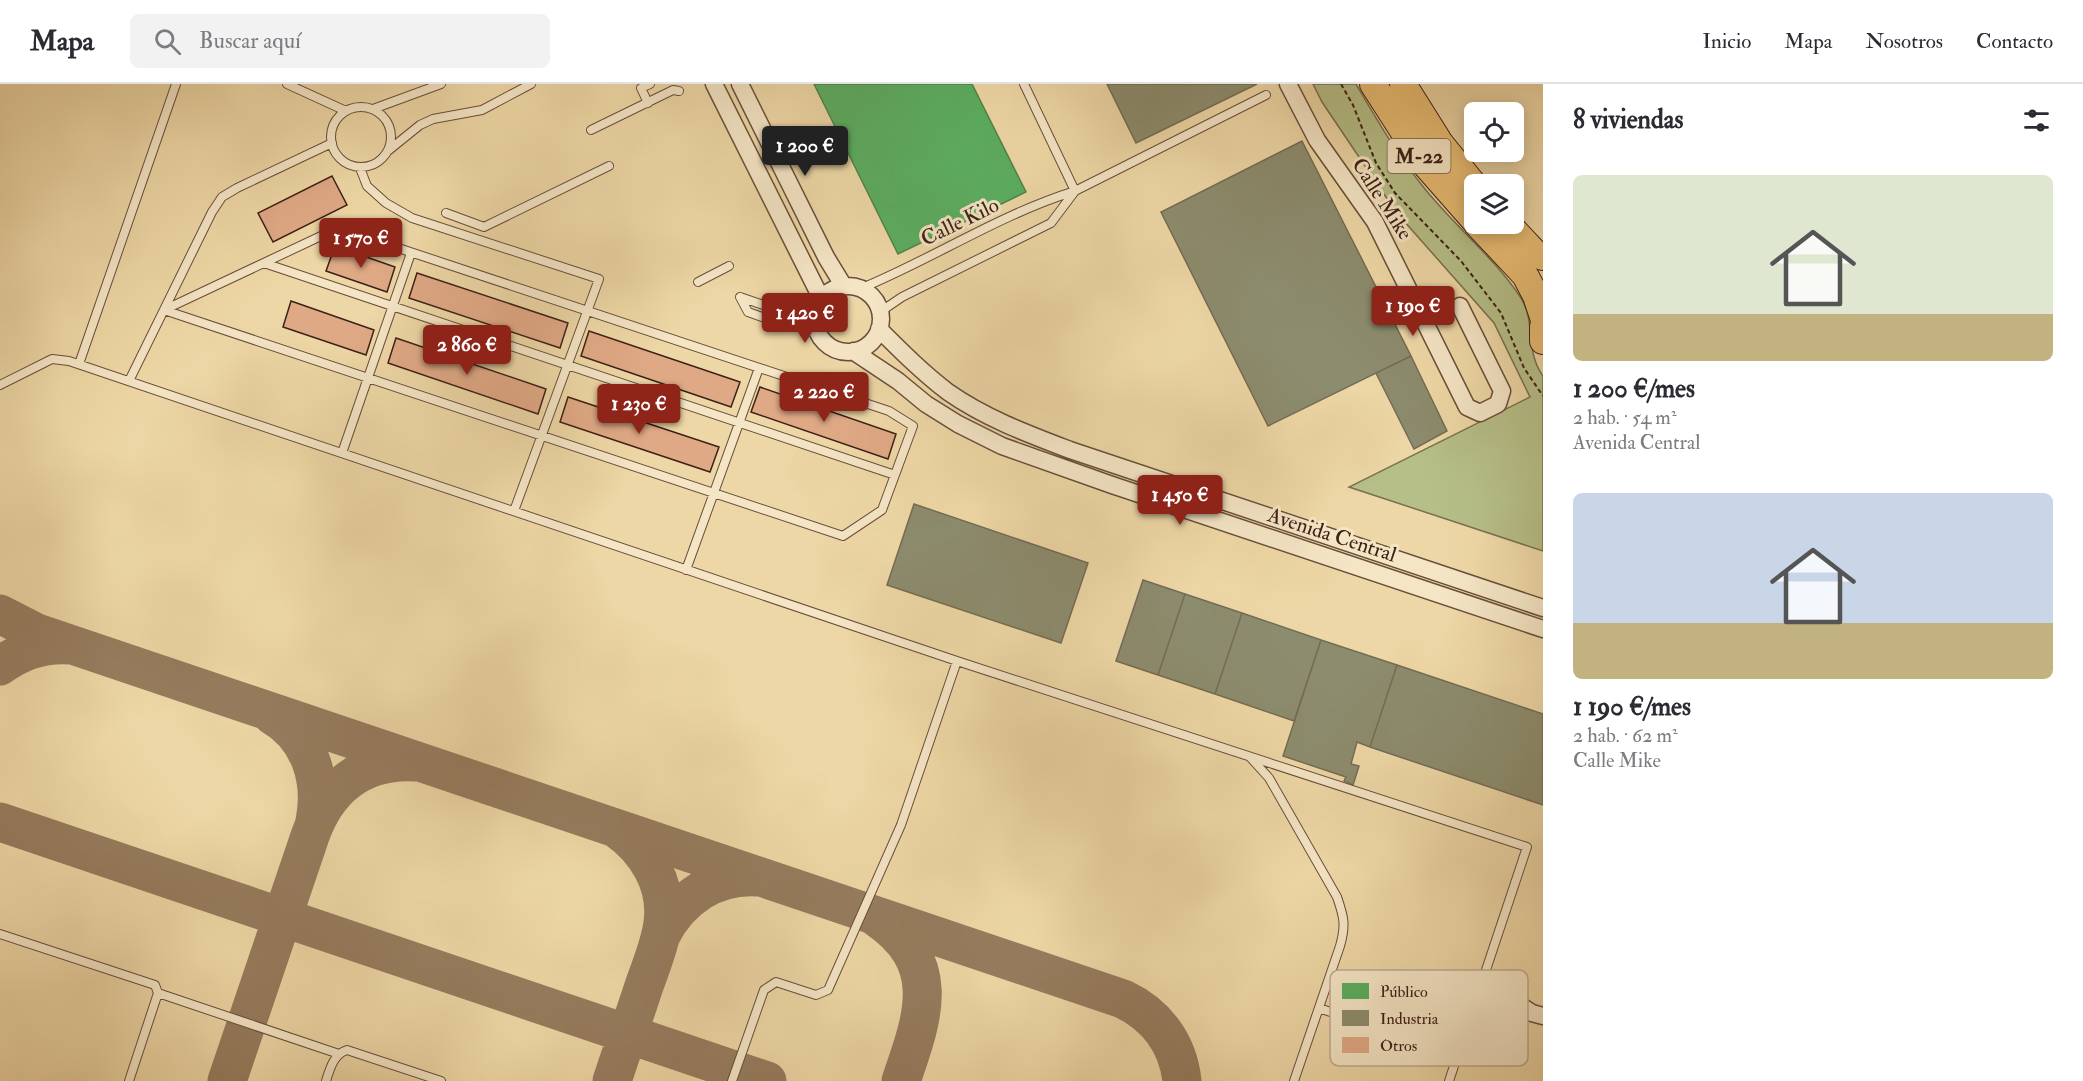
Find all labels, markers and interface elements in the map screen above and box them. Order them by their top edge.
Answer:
search box [130,14,550,68]
text: Mapa [30,24,94,59]
icon: search [151,25,184,58]
text: Buscar aquí [199,27,301,55]
text: Inicio [1702,28,1751,55]
text: Mapa [1784,28,1832,55]
text: Nosotros [1865,28,1943,55]
text: Contacto [1976,28,2053,55]
map controls [1464,102,1524,234]
button: locate [1464,102,1524,162]
text: 8 viviendas [1573,104,1683,136]
icon: filters [2020,104,2053,137]
pin: 1 200 € [750,126,860,177]
text: 1 200 € [776,133,834,158]
road number: M-22 [1388,139,1450,173]
street label: Calle Mike [1346,153,1419,245]
button: layers [1464,174,1524,234]
street label: Calle Kilo [917,192,1003,252]
icon: home [1759,214,1867,322]
pin: 1 570 € [306,218,416,269]
text: 1 570 € [333,225,389,250]
pin: 1 190 € [1358,286,1468,337]
pin: 1 420 € [750,293,860,344]
text: 1 190 € [1386,293,1440,318]
text: 1 420 € [776,300,834,325]
pin: 2 860 € [412,325,522,376]
text: 2 860 € [437,332,497,357]
pin: 2 220 € [769,372,879,423]
text: 1 200 €/mes [1573,373,1695,405]
text: 2 220 € [794,379,854,404]
pin: 1 230 € [584,384,694,435]
text: 1 230 € [611,391,667,416]
text: 2 hab. · 54 m² [1573,405,1677,430]
text: Avenida Central [1573,430,1700,455]
pin: 1 450 € [1125,475,1235,526]
text: 1 450 € [1152,482,1208,507]
street label: Avenida Central [1263,501,1400,569]
icon: home [1759,532,1867,640]
text: 1 190 €/mes [1573,691,1691,723]
text: 2 hab. · 62 m² [1573,723,1678,748]
text: Calle Mike [1573,748,1661,773]
legend [1330,970,1528,1066]
text: Público [1380,982,1428,1002]
text: Industria [1380,1009,1439,1029]
text: Otros [1380,1036,1417,1056]

